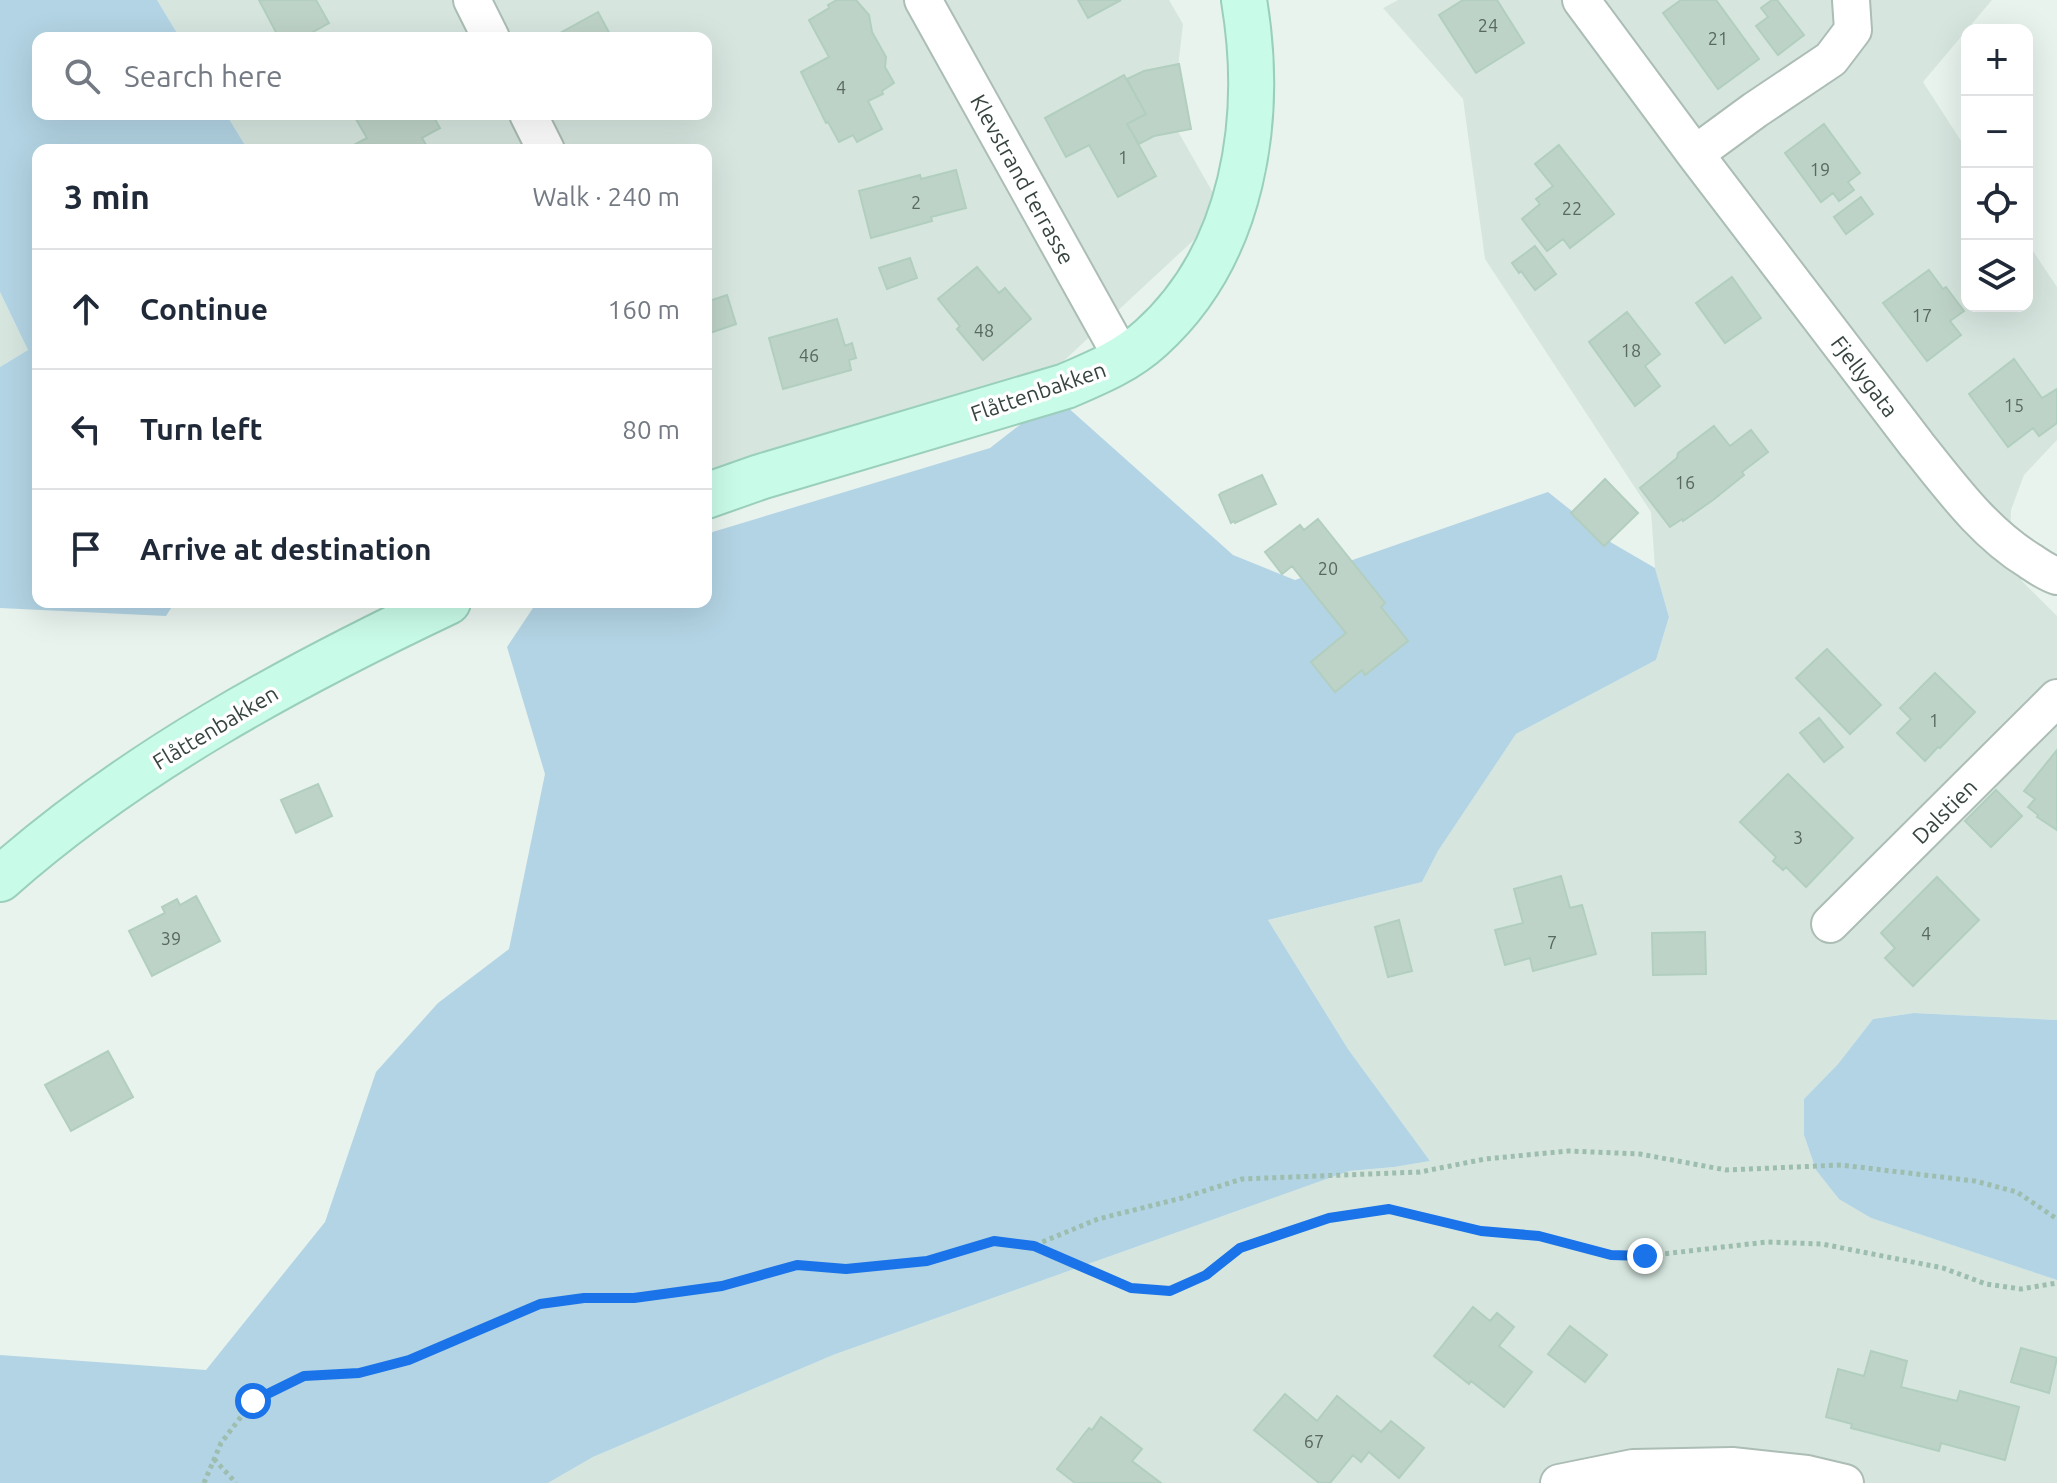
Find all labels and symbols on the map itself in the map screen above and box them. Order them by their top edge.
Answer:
house number: 24 [1478,15,1498,35]
house number: 21 [1708,28,1728,48]
house number: 4 [836,77,846,97]
street label: Klevstrand terrasse [966,90,1080,268]
house number: 1 [1118,147,1128,167]
house number: 19 [1810,159,1830,179]
house number: 2 [911,192,921,212]
house number: 22 [1562,198,1582,218]
house number: 17 [1912,305,1932,325]
house number: 48 [974,320,994,340]
street label: Fjellygata [1826,331,1904,421]
house number: 18 [1621,340,1641,360]
house number: 46 [799,345,819,365]
street label: Flåttenbakken [967,356,1109,426]
house number: 15 [2004,395,2024,415]
house number: 16 [1675,472,1695,492]
house number: 20 [1318,558,1338,578]
street label: Flåttenbakken [148,680,282,774]
house number: 1 [1929,710,1939,730]
street label: Dalstien [1907,774,1981,848]
house number: 3 [1793,827,1803,847]
house number: 4 [1921,923,1931,943]
house number: 39 [161,928,181,948]
house number: 7 [1547,932,1557,952]
route end [1627,1238,1663,1274]
route start [235,1383,271,1419]
house number: 67 [1304,1431,1324,1451]

